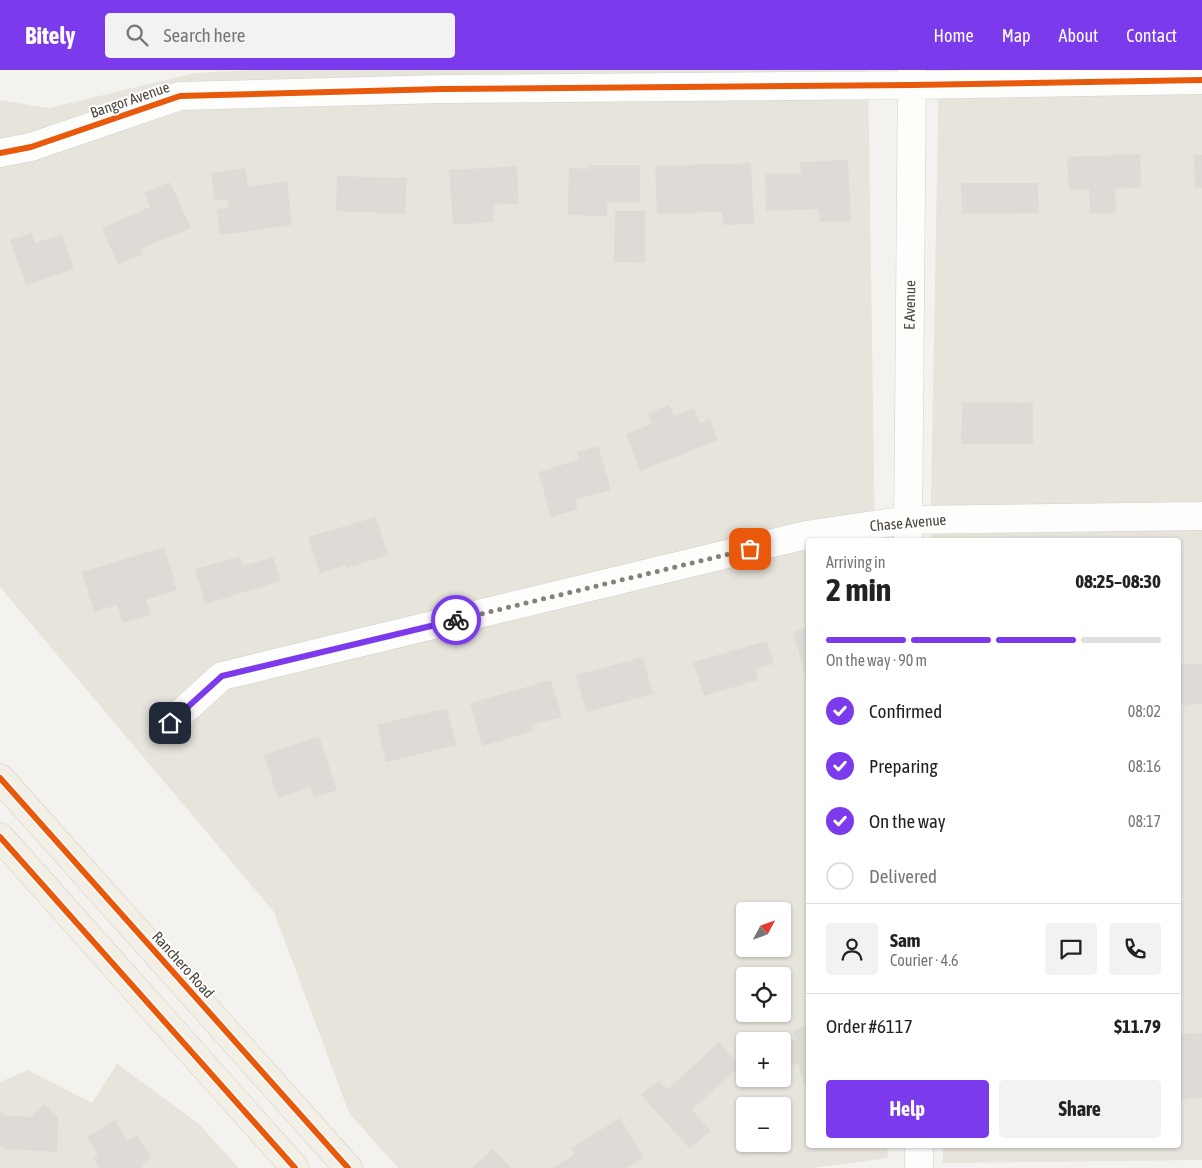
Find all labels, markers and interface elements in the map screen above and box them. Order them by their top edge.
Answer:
search box [105,13,455,58]
icon: search [123,21,151,49]
text: Bitely [25,22,75,49]
text: Search here [163,24,245,46]
text: Home [934,25,974,46]
text: Map [1002,25,1031,46]
text: About [1059,25,1098,46]
text: Contact [1126,25,1177,46]
street label: Bangor Avenue [88,78,172,121]
street label: E Avenue [901,280,918,330]
street label: Chase Avenue [869,511,947,534]
pin [729,528,771,570]
icon: bag [736,535,764,563]
text: Arriving in [826,553,886,571]
text: 08:25–08:30 [1075,570,1161,592]
text: 2 min [826,571,891,608]
courier [431,595,481,645]
icon: bike [442,606,470,634]
text: On the way · 90 m [826,651,927,669]
icon: check [826,697,854,725]
text: Confirmed [869,700,942,722]
pin [149,702,191,744]
text: 08:02 [1128,702,1161,720]
icon: home [156,709,184,737]
icon: check [826,752,854,780]
text: Preparing [869,755,938,777]
text: 08:16 [1128,757,1161,775]
icon: check [826,807,854,835]
text: On the way [869,810,946,832]
text: 08:17 [1128,812,1161,830]
text: Delivered [869,865,937,887]
north arrow [736,902,791,958]
map controls [736,902,791,1152]
button: person [826,923,878,975]
button: chat [1045,923,1097,975]
button: phone [1109,923,1161,975]
street label: Ranchero Road [149,928,218,1001]
text: Sam [890,929,921,951]
text: Courier · 4.6 [890,951,959,969]
button: locate [736,967,791,1022]
text: Order #6117 [826,1015,913,1037]
text: $11.79 [1114,1015,1161,1037]
button: + [736,1032,791,1087]
button: Help [826,1080,989,1138]
button: Share [999,1080,1161,1138]
button: − [736,1097,791,1152]

